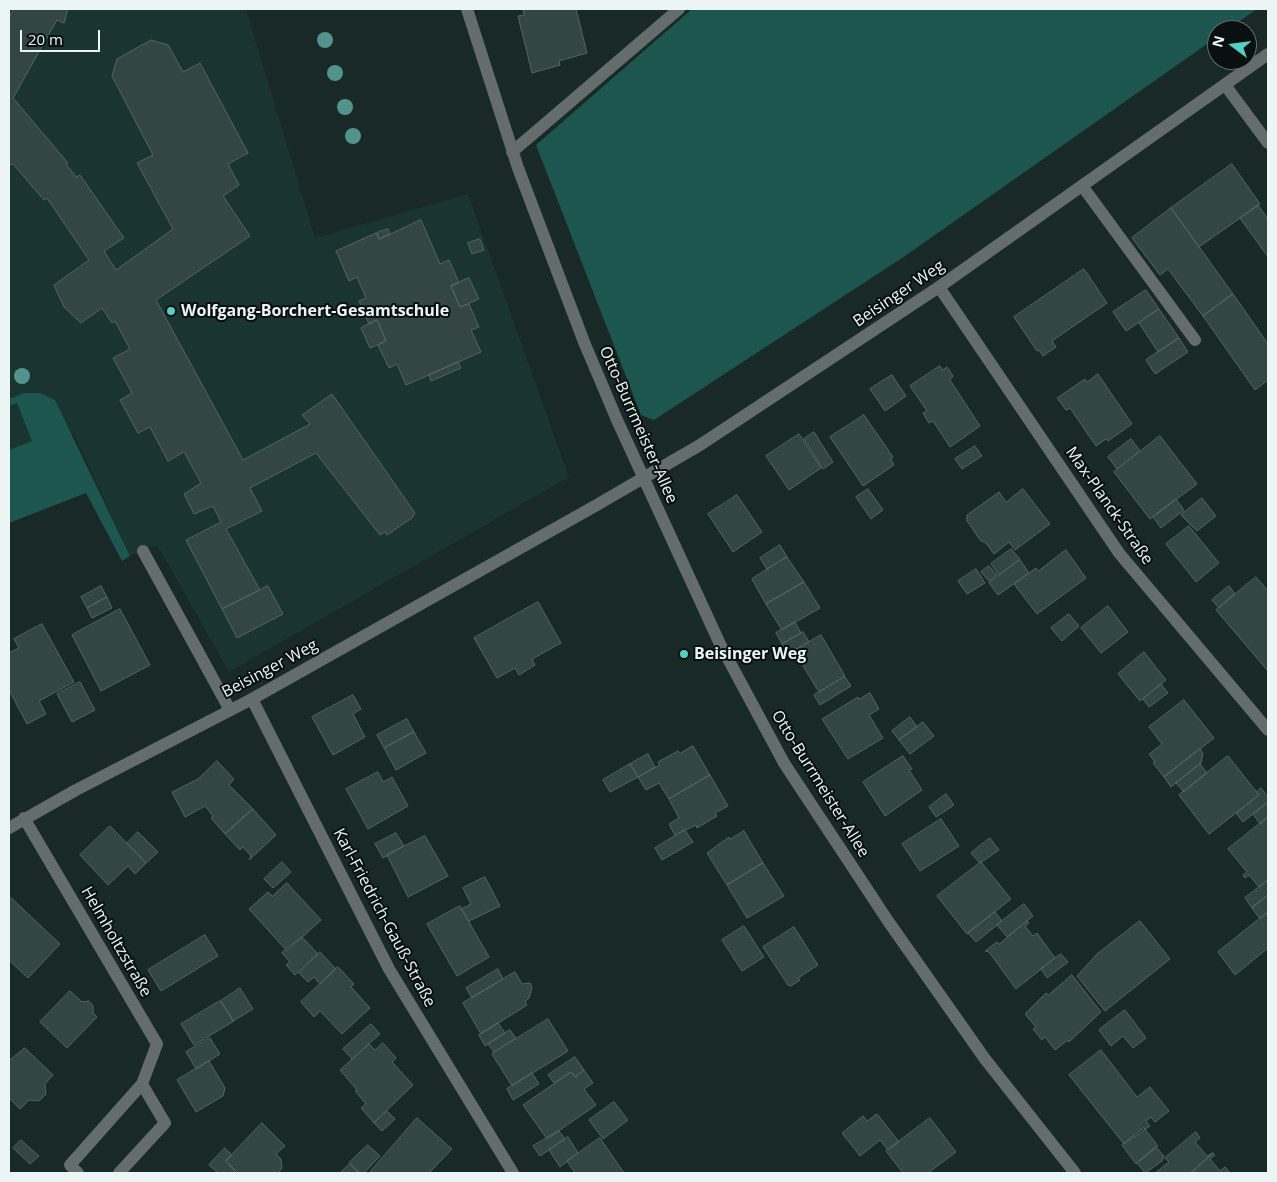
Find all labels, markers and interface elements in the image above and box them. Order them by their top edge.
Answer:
scale bar [22,20,102,52]
north arrow [1207,20,1257,70]
text: 20 m [28,29,63,49]
text: N [1207,33,1229,49]
street label: Beisinger Weg [850,257,948,331]
place label: Wolfgang-Borchert-Gesamtschule [181,301,449,321]
marker: Wolfgang-Borchert-Gesamtschule [165,305,177,317]
street label: Otto-Burrmeister-Allee [595,344,681,506]
street label: Max-Planck-Straße [1061,443,1157,569]
street label: Beisinger Weg [219,636,321,702]
place label: Beisinger Weg [694,644,806,664]
marker: Beisinger Weg [678,648,690,660]
street label: Otto-Burrmeister-Allee [767,707,873,861]
street label: Karl-Friedrich-Gauß-Straße [329,825,439,1011]
street label: Helmholtzstraße [77,883,155,1001]

